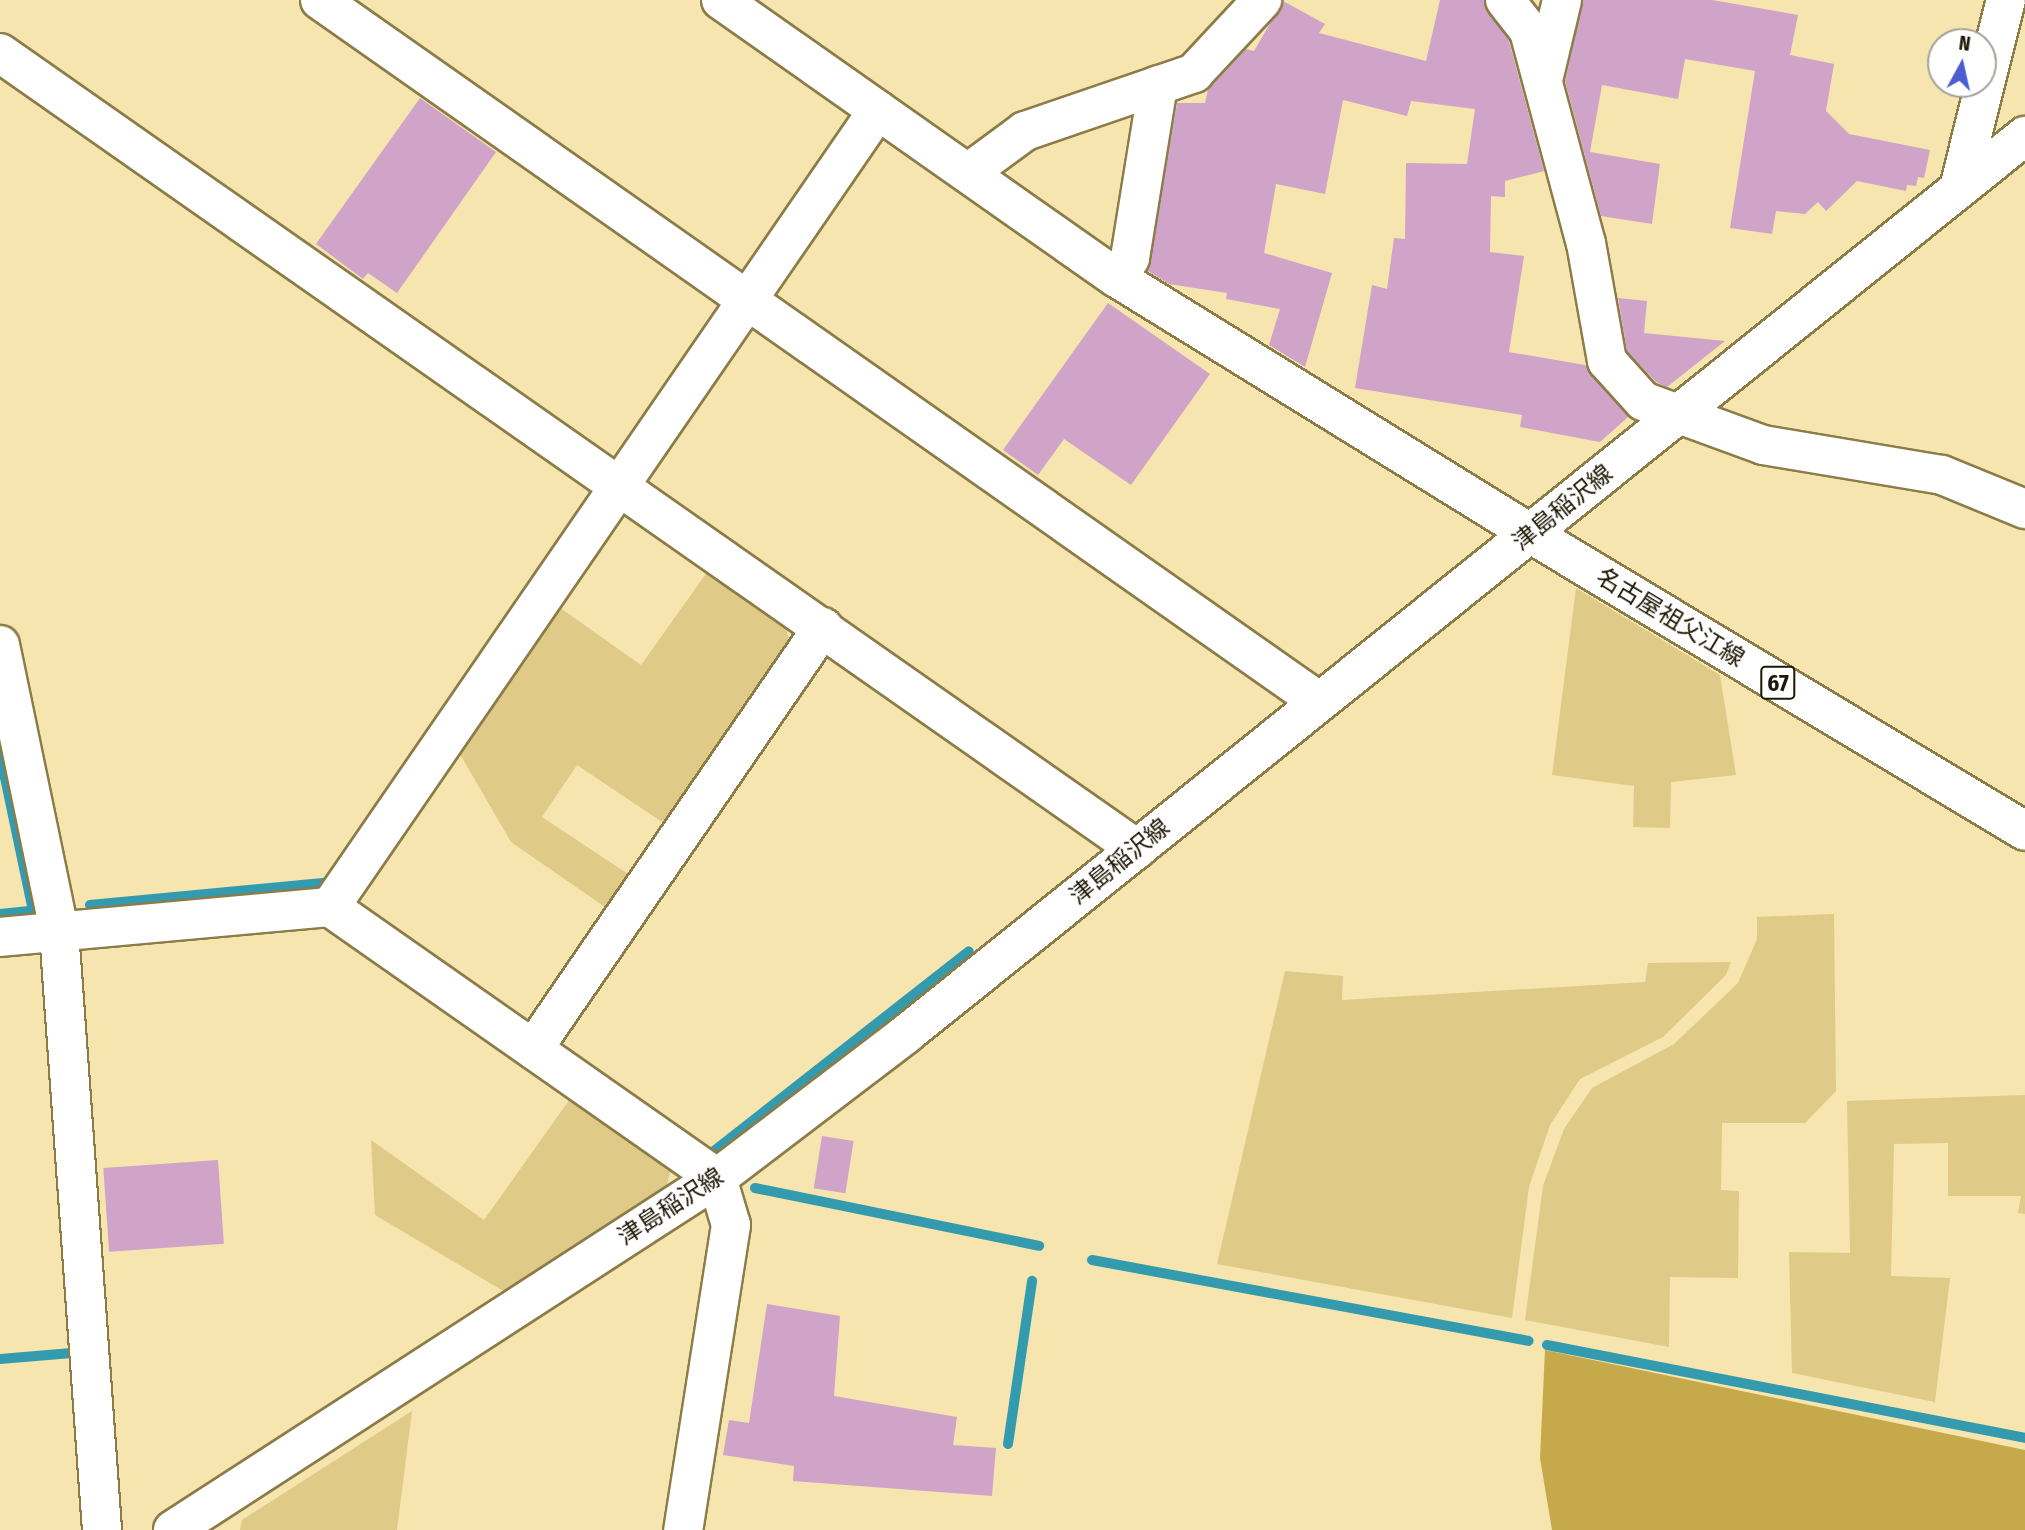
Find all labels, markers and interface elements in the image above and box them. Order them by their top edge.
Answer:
north arrow [1927,28,1997,98]
text: N [1957,32,1972,56]
street label: 津島稲沢線 [1507,459,1619,557]
street label: 名古屋祖父江線 [1591,562,1749,674]
road number: 67 [1759,664,1797,702]
street label: 津島稲沢線 [1064,813,1176,911]
street label: 津島稲沢線 [613,1162,729,1252]

